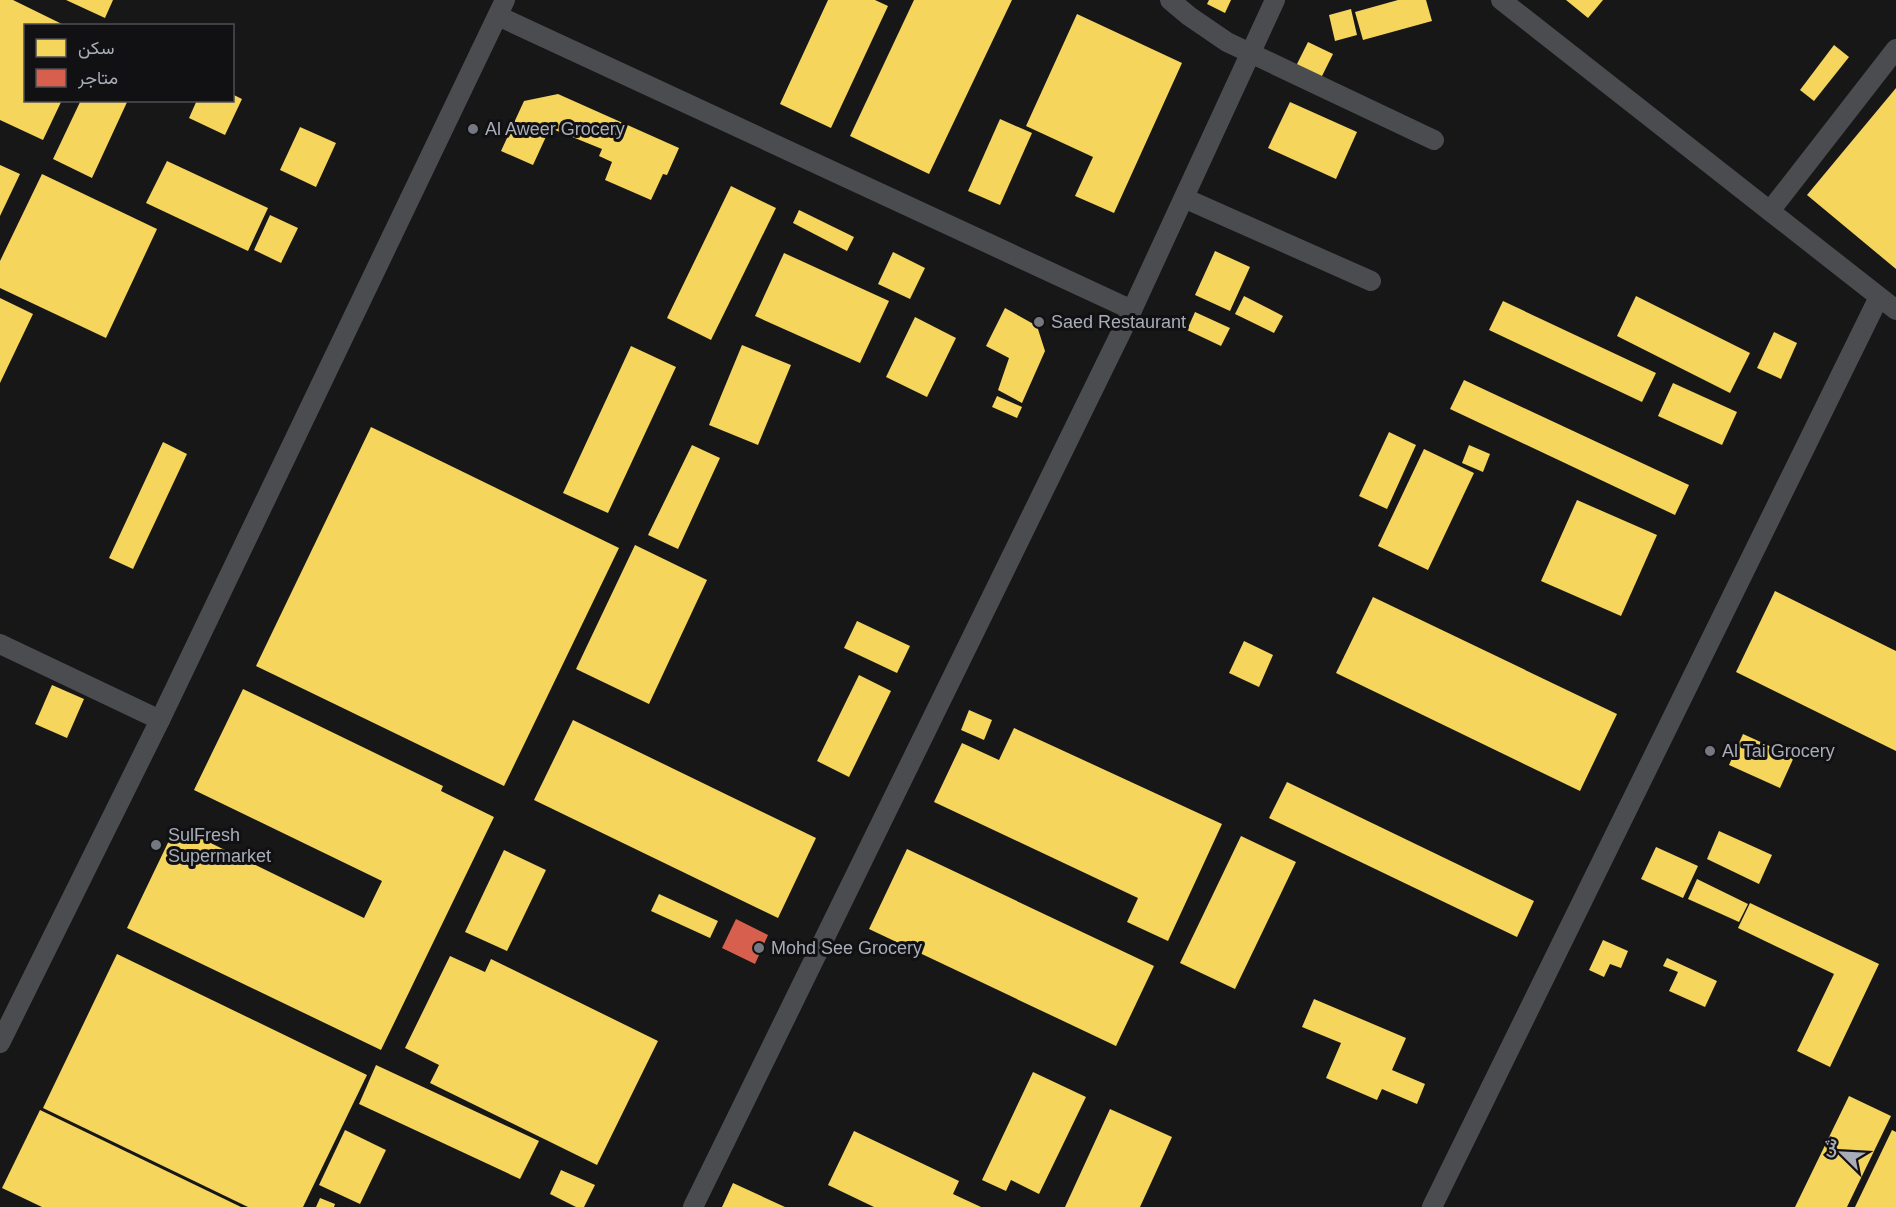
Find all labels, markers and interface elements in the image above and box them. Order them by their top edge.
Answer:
legend [24,24,234,102]
text: سكن [78,38,114,59]
text: متاجر [77,68,118,89]
place label: Al Aweer Grocery [485,119,625,139]
marker: Al Aweer Grocery [466,122,480,136]
place label: Saed Restaurant [1051,312,1186,332]
marker: Saed Restaurant [1032,315,1046,329]
place label: Al Tai Grocery [1722,741,1835,761]
marker: Al Tai Grocery [1703,744,1717,758]
place label: SulFresh Supermarket [168,825,271,866]
marker: SulFresh Supermarket [149,838,163,852]
place label: Mohd See Grocery [771,938,922,958]
marker: Mohd See Grocery [752,941,766,955]
north arrow [1812,1123,1872,1183]
text: ش [1817,1135,1841,1160]

